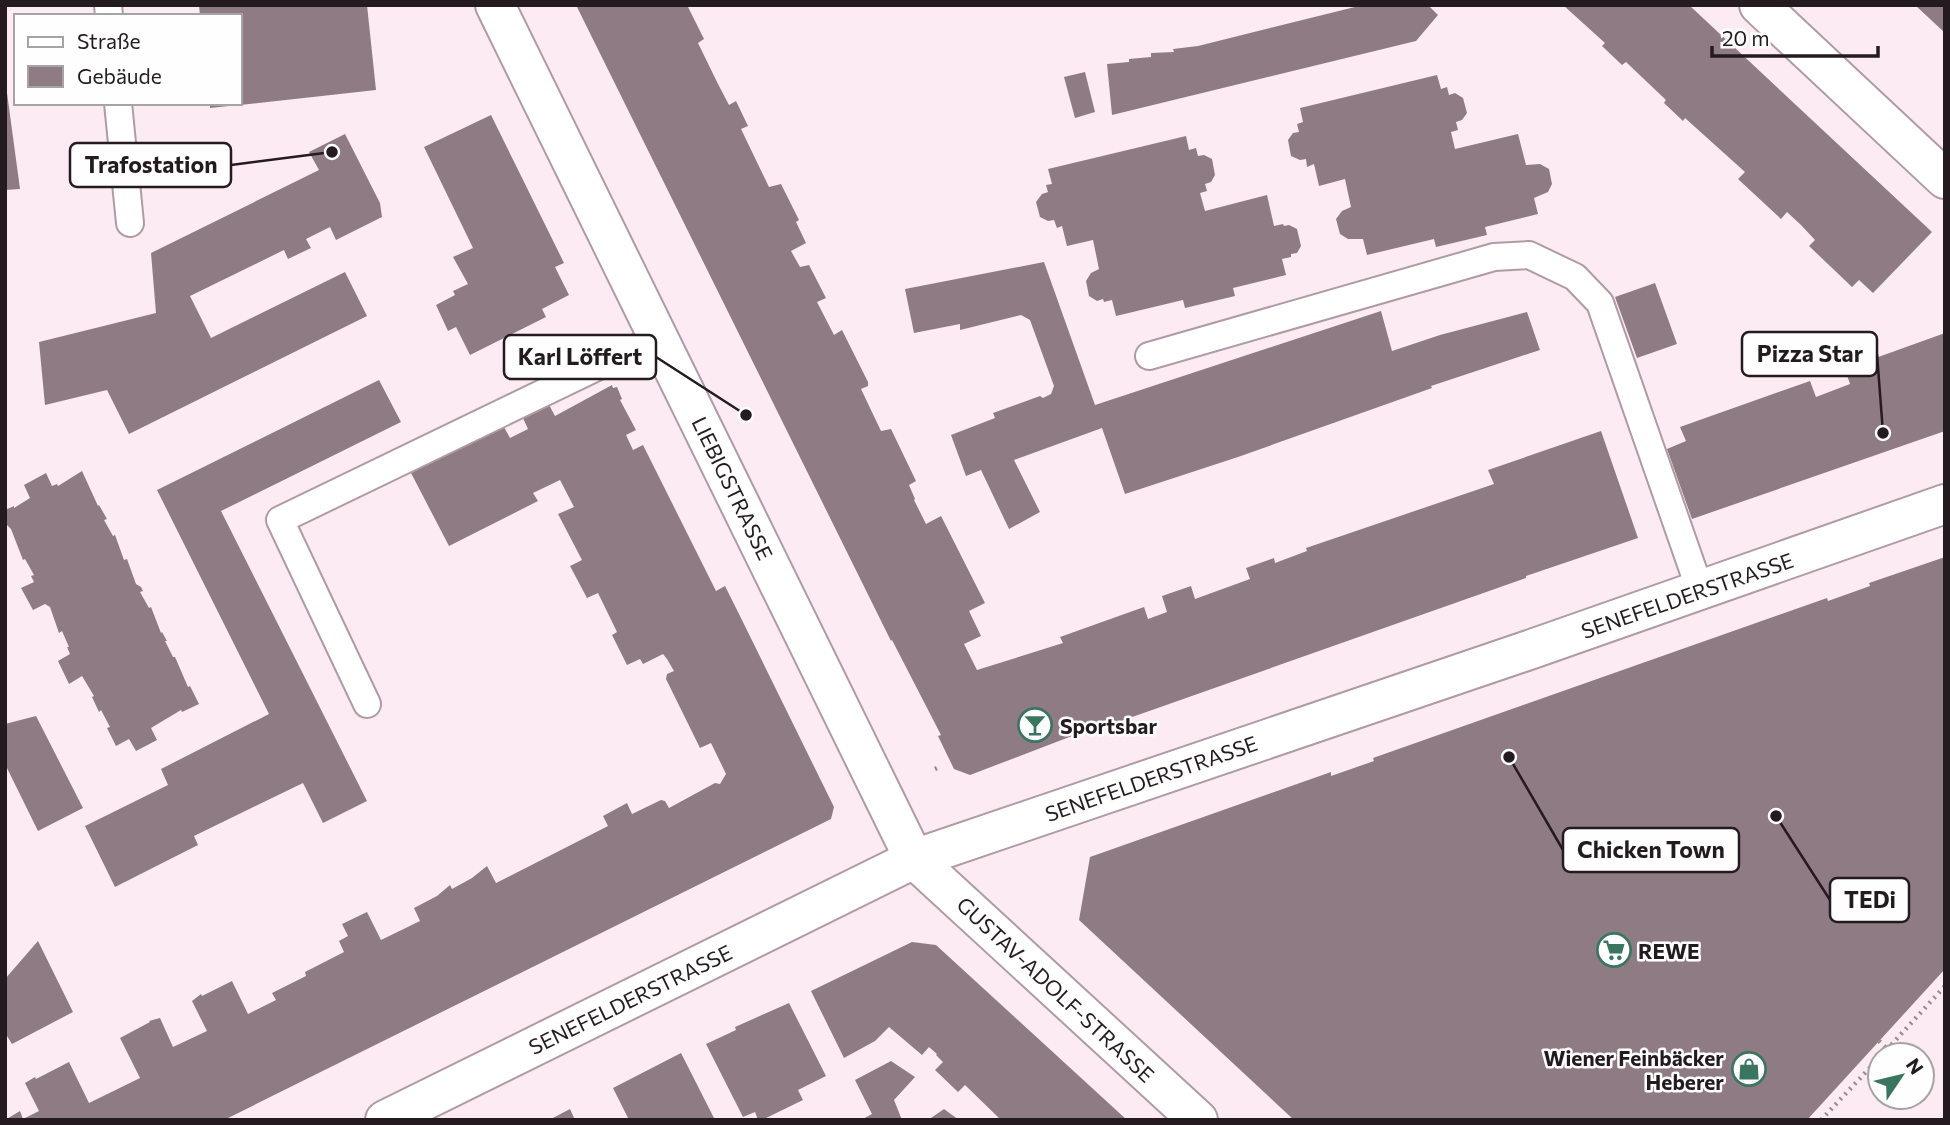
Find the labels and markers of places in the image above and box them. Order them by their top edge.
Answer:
callout: Trafostation [70,143,231,187]
callout: Pizza Star [1742,332,1877,376]
callout: Karl Löffert [504,335,656,379]
bar icon: Sportsbar [1016,706,1054,744]
place label: Sportsbar [1060,713,1157,738]
callout: Chicken Town [1563,828,1739,872]
callout: TEDi [1830,878,1909,922]
supermarket icon: REWE [1595,931,1633,969]
place label: REWE [1638,938,1700,963]
place label: Wiener Feinbäcker Heberer [1544,1045,1724,1094]
shop icon: Wiener Feinbäcker Heberer [1730,1050,1768,1088]

